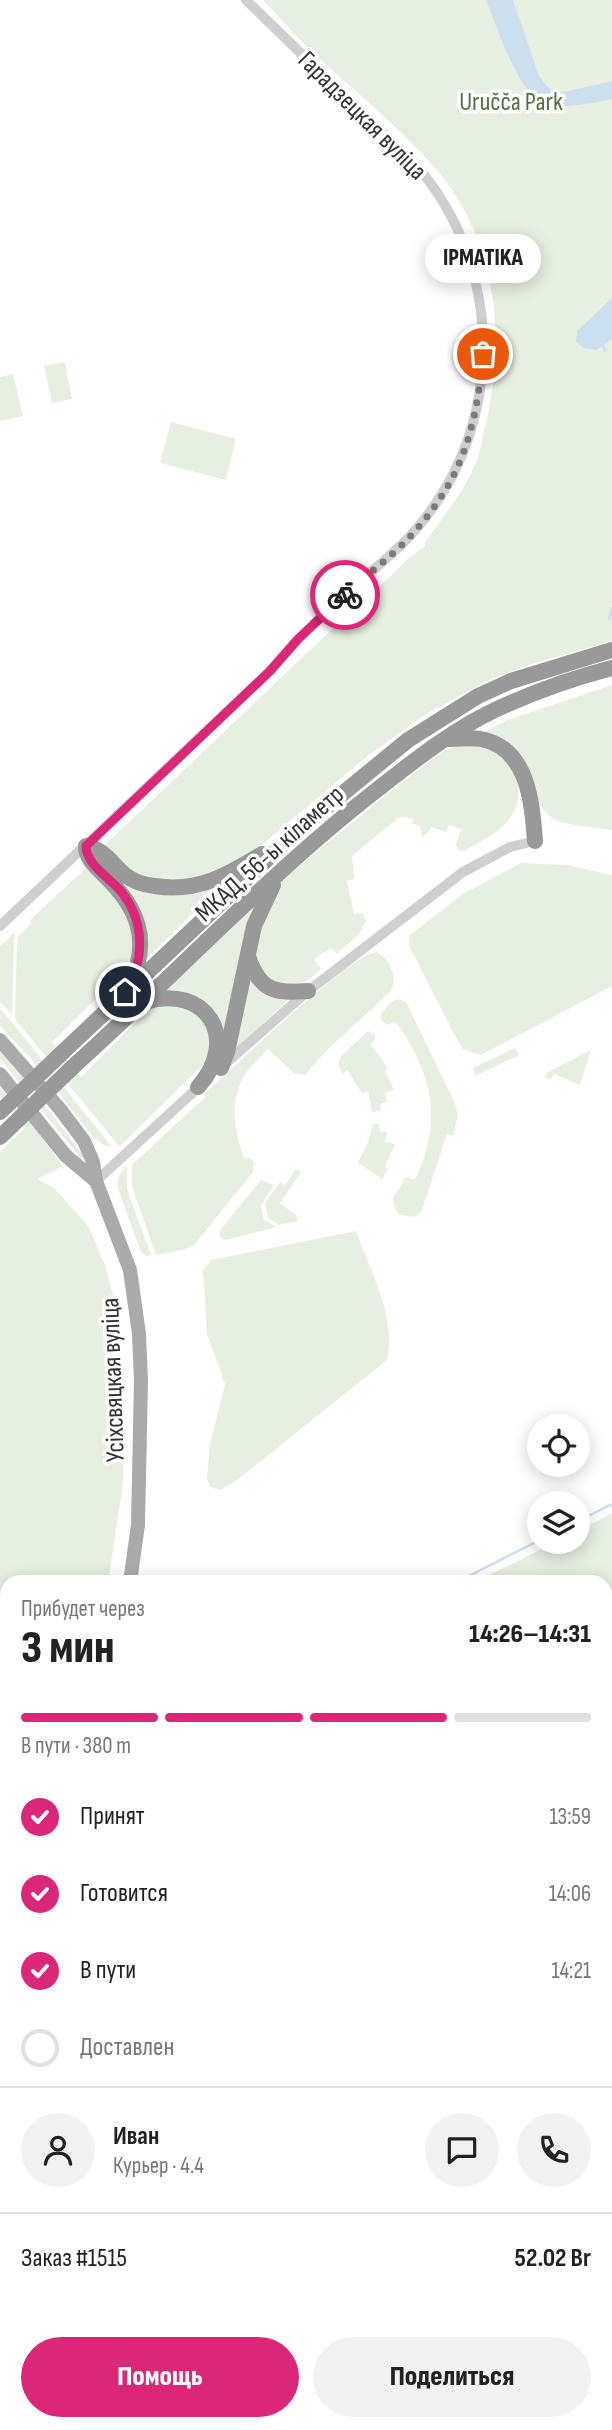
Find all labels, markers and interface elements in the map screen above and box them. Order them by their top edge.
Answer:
street label: Гарадзецкая вуліца [291,45,433,187]
park label: Uručča Park [459,87,563,118]
callout: IPMATIKA [425,235,541,284]
text: IPMATIKA [443,244,523,272]
pin [453,324,513,384]
icon: bag [464,335,502,373]
courier [310,560,380,630]
icon: bike [326,576,364,614]
street label: МКАД, 56-ы кіламетр [189,779,351,929]
pin [95,962,155,1022]
icon: home [106,973,144,1011]
street label: Усіхсвяцкая вуліца [95,1297,132,1463]
map controls [527,1414,590,1554]
button: locate [527,1414,590,1477]
button: layers [527,1491,590,1554]
text: Прибудет через [21,1595,145,1623]
text: 14:26–14:31 [469,1619,591,1650]
text: 3 мин [21,1621,115,1676]
text: В пути · 380 m [21,1732,131,1760]
icon: check [21,1798,59,1836]
text: Принят [80,1801,145,1832]
text: 13:59 [550,1803,591,1831]
icon: check [21,1875,59,1913]
text: Готовится [80,1878,168,1909]
text: 14:06 [549,1880,591,1908]
icon: check [21,1952,59,1990]
text: В пути [80,1955,136,1986]
text: 14:21 [551,1957,591,1985]
text: Доставлен [80,2032,174,2063]
button: person [21,2113,95,2187]
button: chat [425,2113,499,2187]
button: phone [517,2113,591,2187]
text: Иван [113,2121,159,2152]
text: Курьер · 4.4 [113,2152,204,2180]
text: Заказ #1515 [21,2243,127,2274]
text: 52.02 Br [515,2243,591,2274]
button: Помощь [21,2337,299,2417]
button: Поделиться [313,2337,591,2417]

